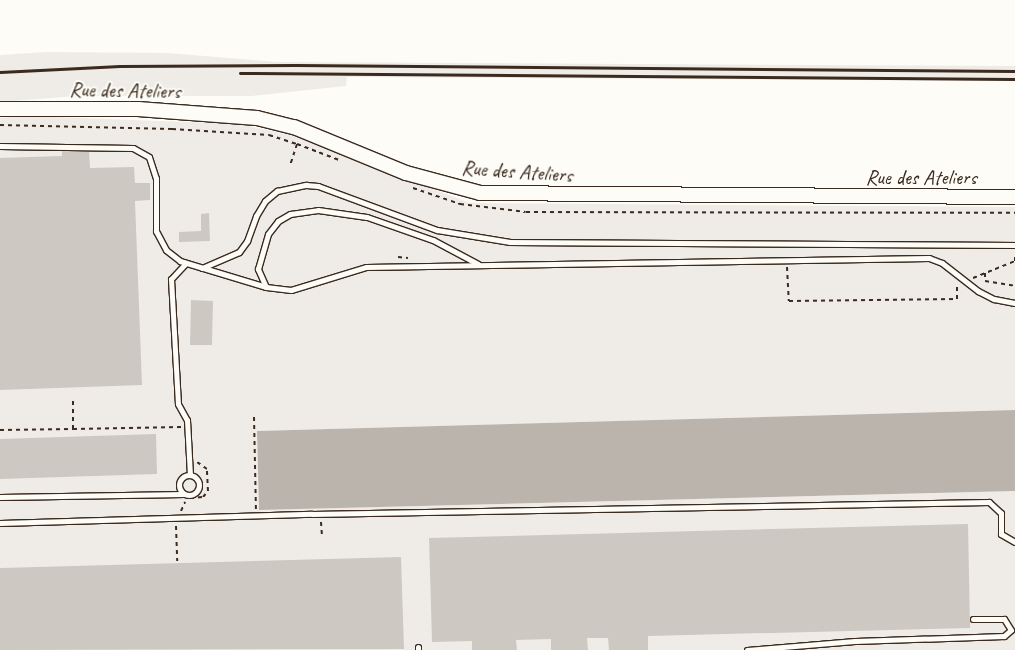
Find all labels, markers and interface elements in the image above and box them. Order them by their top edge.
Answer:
street label: Rue des Ateliers [69,76,181,104]
street label: Rue des Ateliers [461,155,573,187]
street label: Rue des Ateliers [866,164,976,190]

